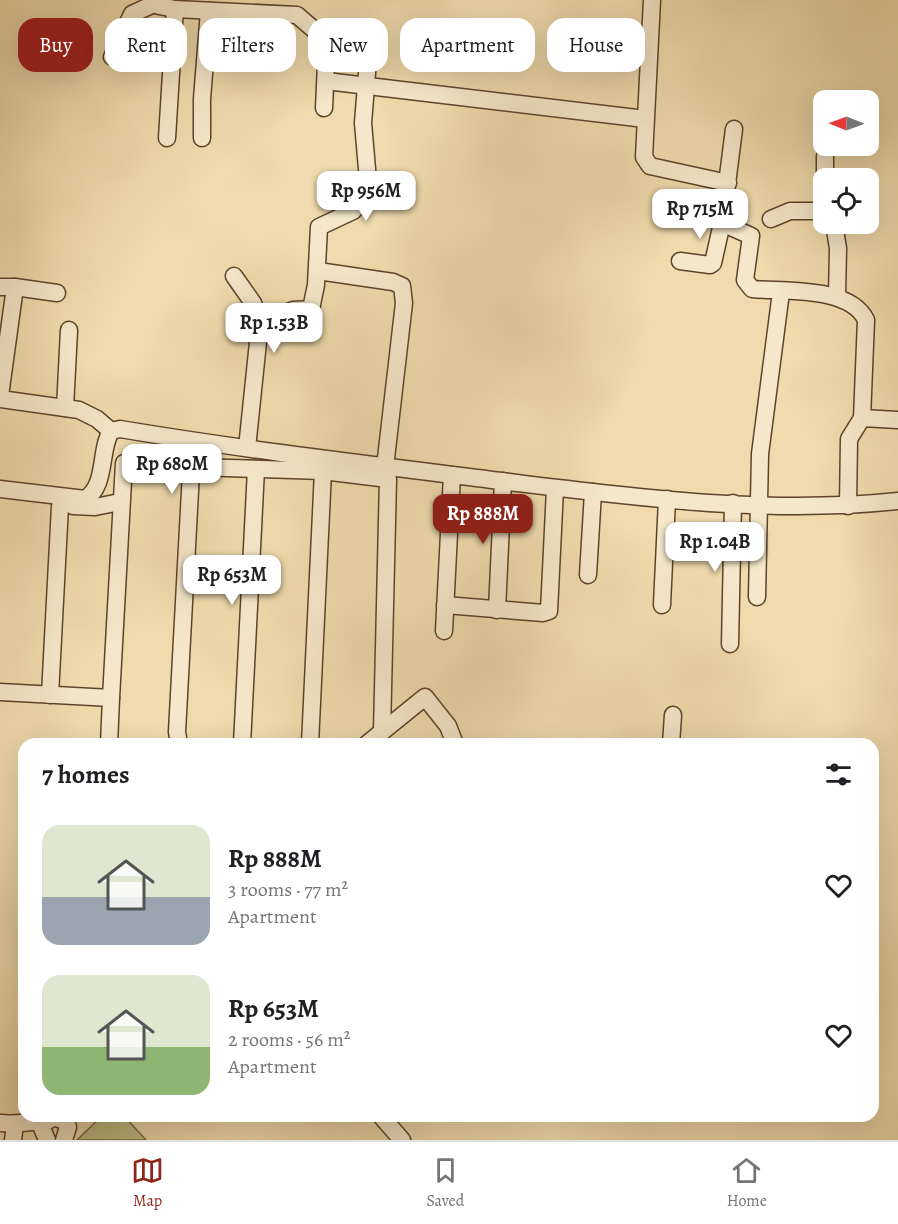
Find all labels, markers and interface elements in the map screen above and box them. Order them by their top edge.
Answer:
chip: Buy [18,18,93,72]
chip: Rent [105,18,187,72]
chip: Filters [199,18,296,72]
chip: New [308,18,388,72]
chip: Apartment [400,18,535,72]
chip: House [547,18,645,72]
north arrow [813,90,879,156]
map controls [813,90,879,234]
button: locate [813,168,879,234]
pin: Rp 956M [311,171,421,222]
text: Rp 956M [331,177,401,204]
pin: Rp 715M [645,189,755,240]
text: Rp 715M [666,195,734,222]
pin: Rp 1.53B [212,303,336,354]
text: Rp 1.53B [240,309,308,336]
pin: Rp 680M [117,444,227,495]
text: Rp 680M [136,450,208,477]
pin: Rp 888M [428,494,538,545]
text: Rp 888M [447,500,519,527]
pin: Rp 1.04B [653,522,777,573]
text: Rp 1.04B [679,528,751,555]
pin: Rp 653M [177,555,287,606]
text: Rp 653M [197,561,267,588]
text: 7 homes [42,757,130,792]
icon: filters [822,758,855,791]
text: Rp 888M [228,841,322,876]
icon: home [90,849,162,921]
icon: heart [822,869,855,902]
text: 3 rooms · 77 m² [228,876,348,903]
text: Apartment [228,903,317,930]
text: Rp 653M [228,991,319,1026]
icon: home [90,999,162,1071]
icon: heart [822,1019,855,1052]
text: 2 rooms · 56 m² [228,1026,350,1053]
text: Apartment [228,1053,317,1080]
tab: Map [131,1154,164,1212]
tab: Saved [426,1154,464,1212]
tab: Home [727,1154,767,1212]

